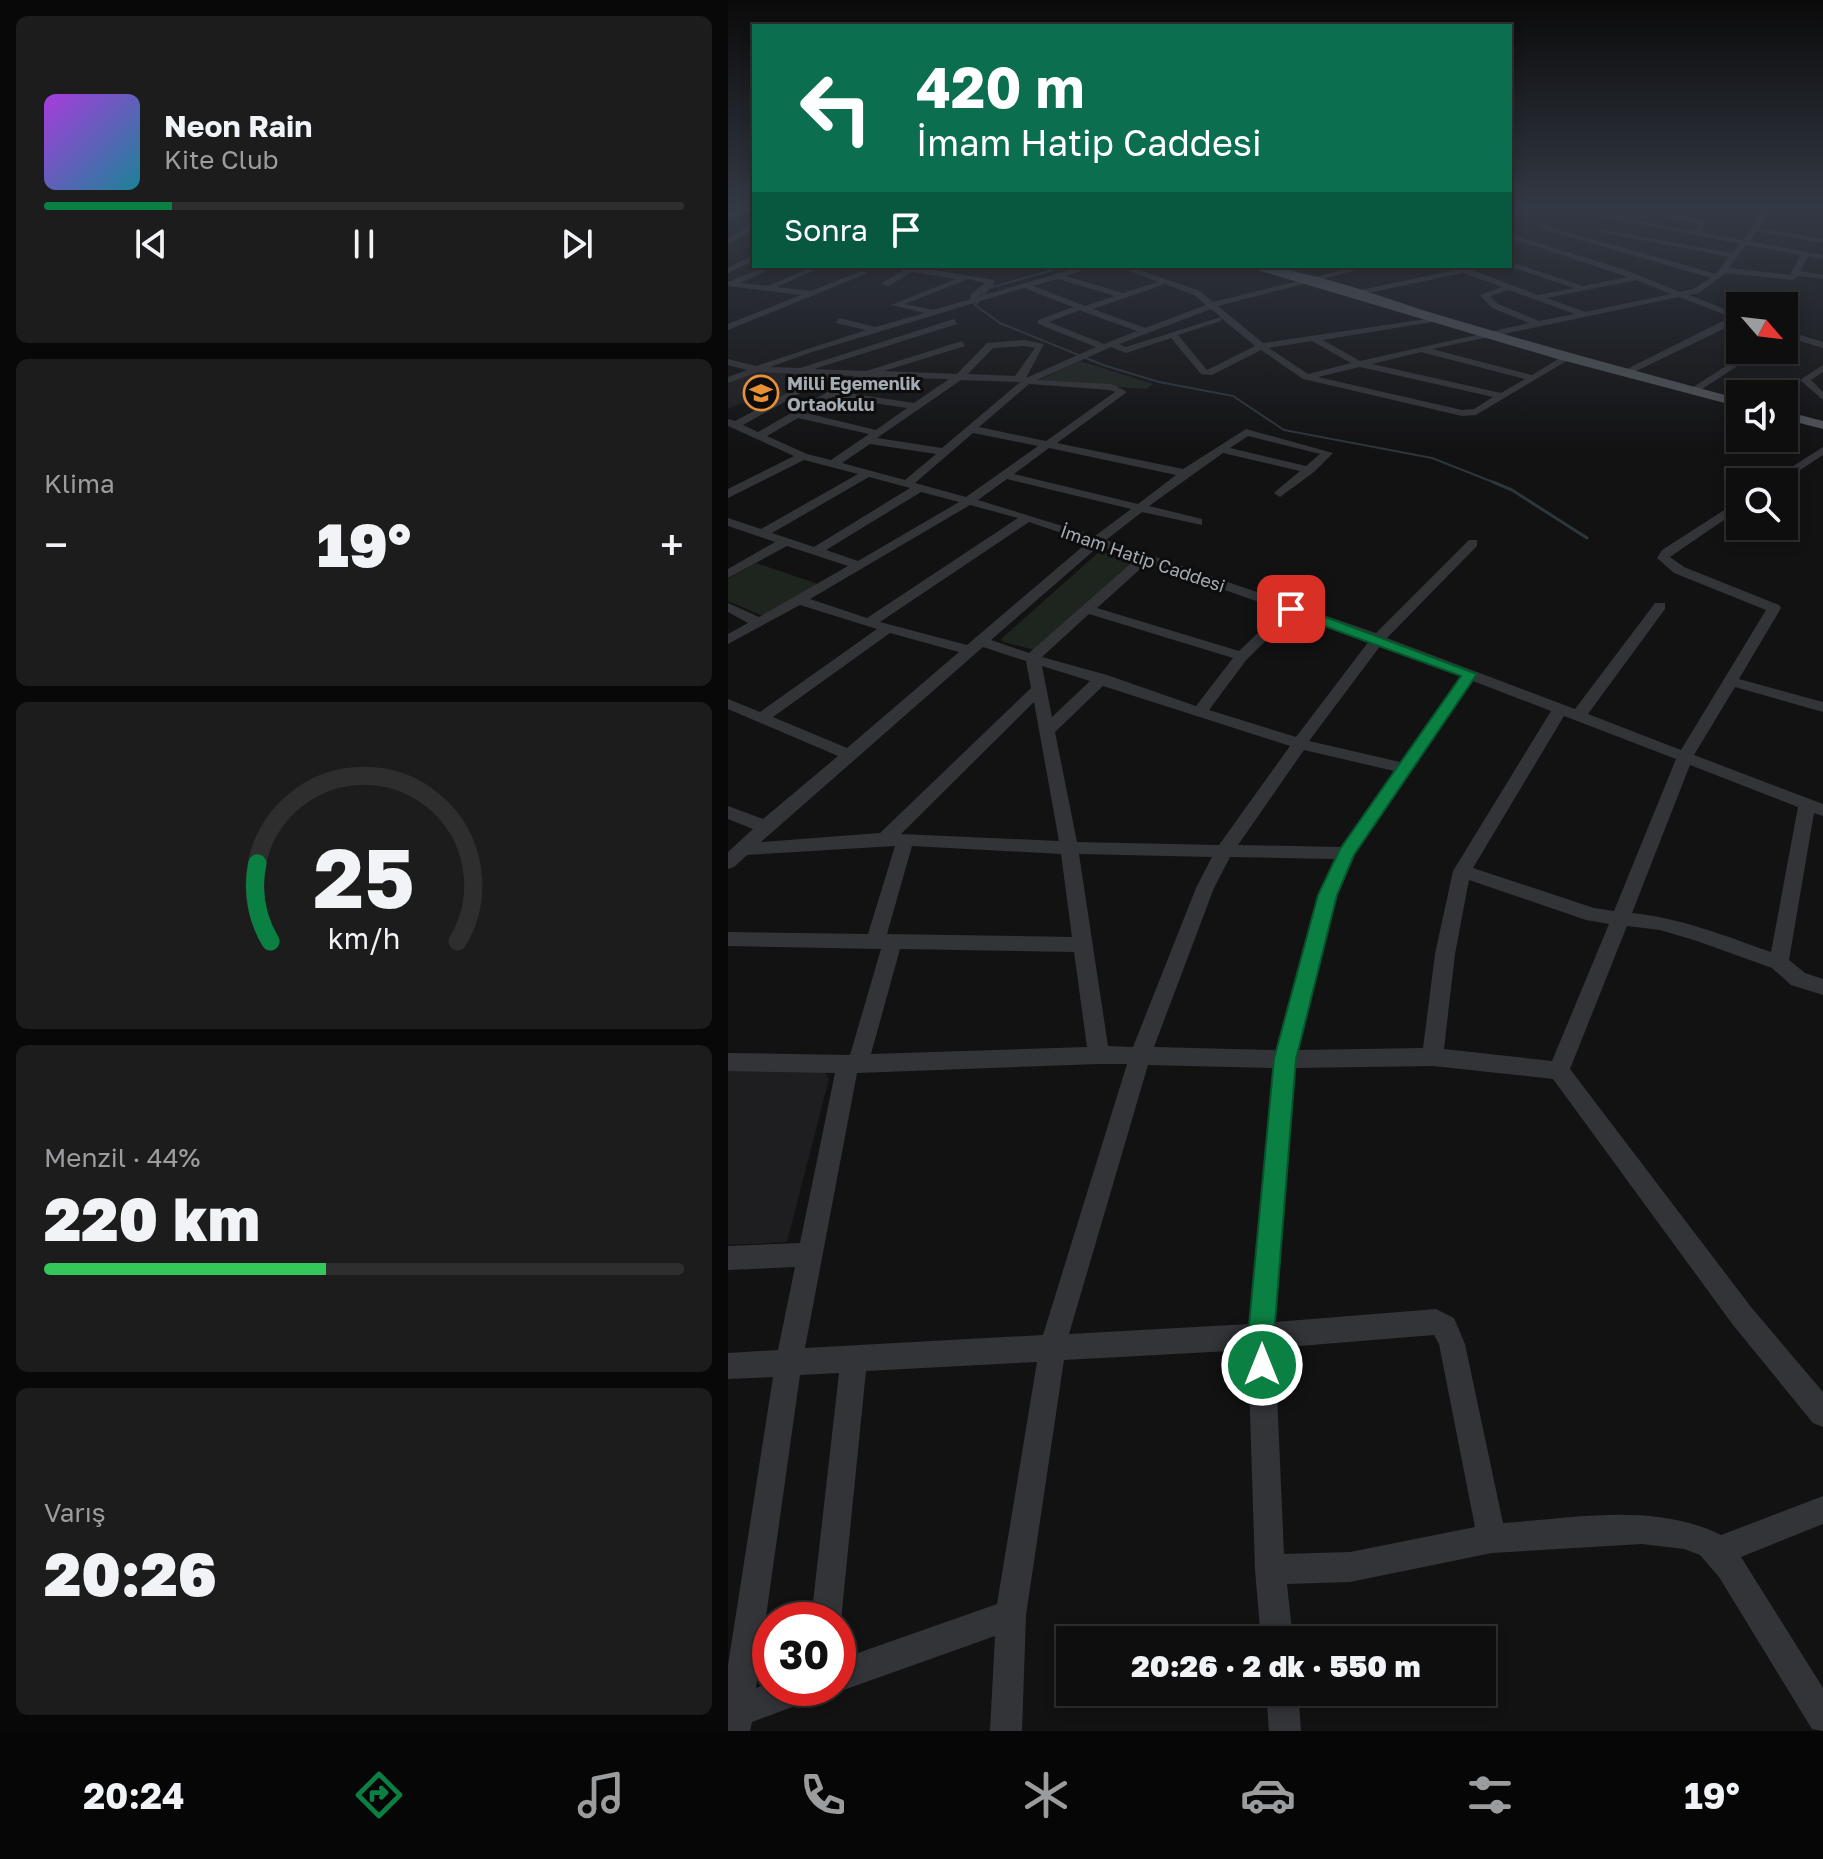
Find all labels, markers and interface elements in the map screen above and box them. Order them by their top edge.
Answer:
text: 420 m [916,53,1085,120]
icon: left [784,56,888,160]
text: Neon Rain [164,108,312,144]
text: İmam Hatip Caddesi [916,121,1262,164]
text: Kite Club [164,144,279,175]
icon: arrive [884,208,928,252]
text: Sonra [784,212,868,248]
icon: previous [129,222,173,266]
icon: pause [342,222,386,266]
icon: next [555,222,599,266]
north arrow [1726,292,1798,364]
map controls [1726,292,1798,540]
place label: Milli Egemenlik Ortaokulu [787,372,922,415]
school or university icon: Milli Egemenlik Ortaokulu [742,374,780,412]
button: sound [1726,380,1798,452]
text: Klima [44,468,115,499]
button: search [1726,468,1798,540]
text: 19° [317,508,411,580]
text: − [44,518,68,571]
text: + [660,518,684,571]
street label: İmam Hatip Caddesi [1058,519,1228,597]
pin [1257,575,1325,643]
icon: arrive [1269,587,1313,631]
text: 25 [313,825,415,925]
text: km/h [328,921,400,955]
text: Menzil · 44% [44,1142,200,1173]
text: 220 km [44,1182,260,1254]
position arrow [1220,1323,1304,1407]
text: Varış [44,1497,105,1528]
text: 20:26 [44,1537,217,1609]
speed limit sign: 30 [752,1602,856,1706]
text: 20:26 · 2 dk · 550 m [1131,1648,1421,1684]
icon: directions [351,1767,407,1823]
icon: music [573,1767,629,1823]
icon: phone [795,1767,851,1823]
icon: climate [1018,1767,1074,1823]
icon: car [1240,1767,1296,1823]
icon: filters [1462,1767,1518,1823]
text: 20:24 [83,1774,184,1817]
text: 19° [1684,1774,1740,1817]

